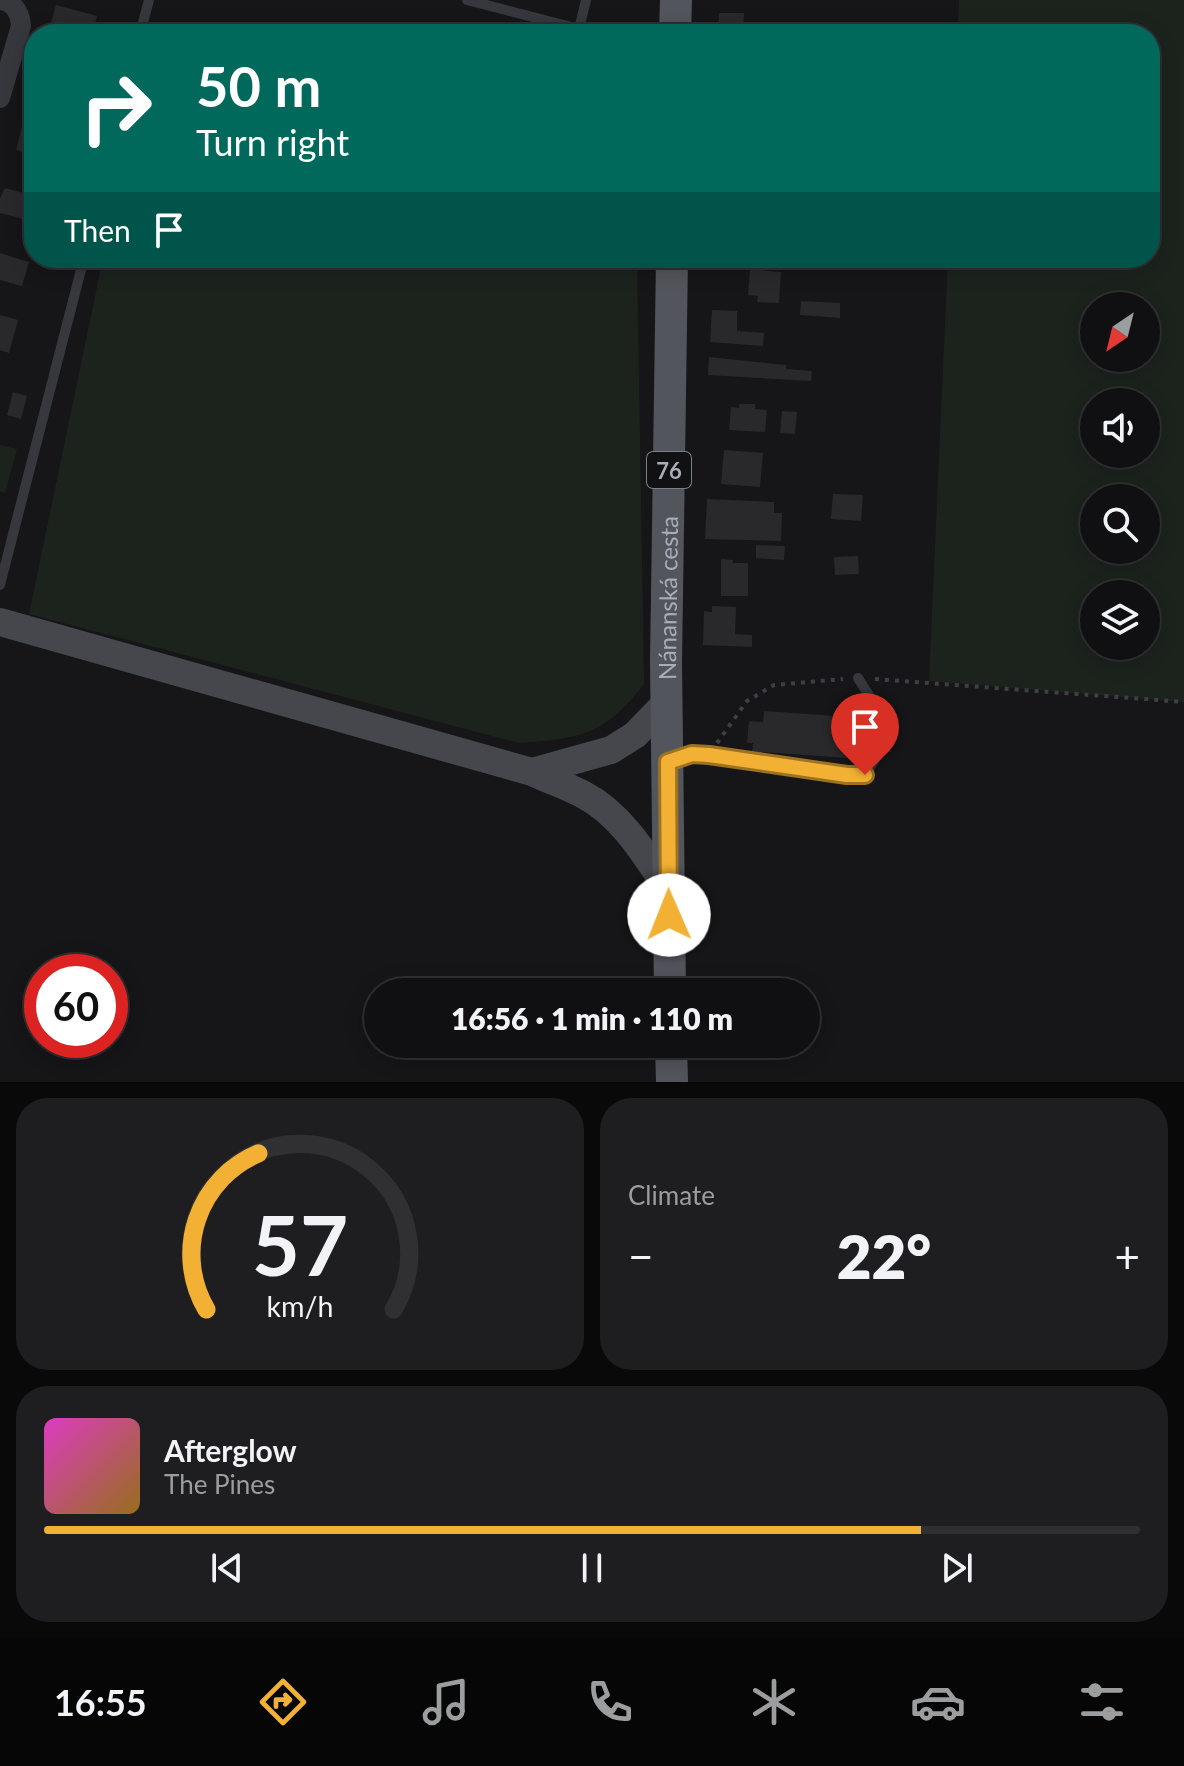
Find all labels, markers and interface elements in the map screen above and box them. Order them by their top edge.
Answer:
text: 50 m [196,52,321,119]
icon: right [64,56,168,160]
text: Turn right [196,120,349,164]
icon: arrive [147,208,191,252]
text: Then [64,212,131,248]
north arrow [1080,292,1160,372]
map controls [1080,292,1160,660]
button: sound [1080,388,1160,468]
road number: 76 [647,452,691,488]
button: search [1080,484,1160,564]
street label: Nánanská cesta [651,516,683,680]
button: layers [1080,580,1160,660]
pin [831,693,899,775]
icon: arrive [843,705,887,749]
position arrow [627,873,711,957]
speed limit sign: 60 [24,954,128,1058]
text: 16:56 · 1 min · 110 m [451,1000,733,1036]
text: Climate [628,1179,715,1211]
text: 57 [252,1194,348,1294]
text: 22° [837,1220,931,1292]
text: − [628,1230,654,1282]
text: + [1114,1230,1140,1282]
text: km/h [267,1289,333,1323]
text: Afterglow [164,1432,297,1468]
text: The Pines [164,1468,275,1500]
icon: previous [205,1546,249,1590]
icon: pause [570,1546,614,1590]
icon: next [935,1546,979,1590]
icon: directions [255,1674,311,1730]
icon: music [418,1674,474,1730]
icon: phone [582,1674,638,1730]
icon: climate [746,1674,802,1730]
icon: car [910,1674,966,1730]
icon: filters [1074,1674,1130,1730]
text: 16:55 [54,1680,147,1724]

